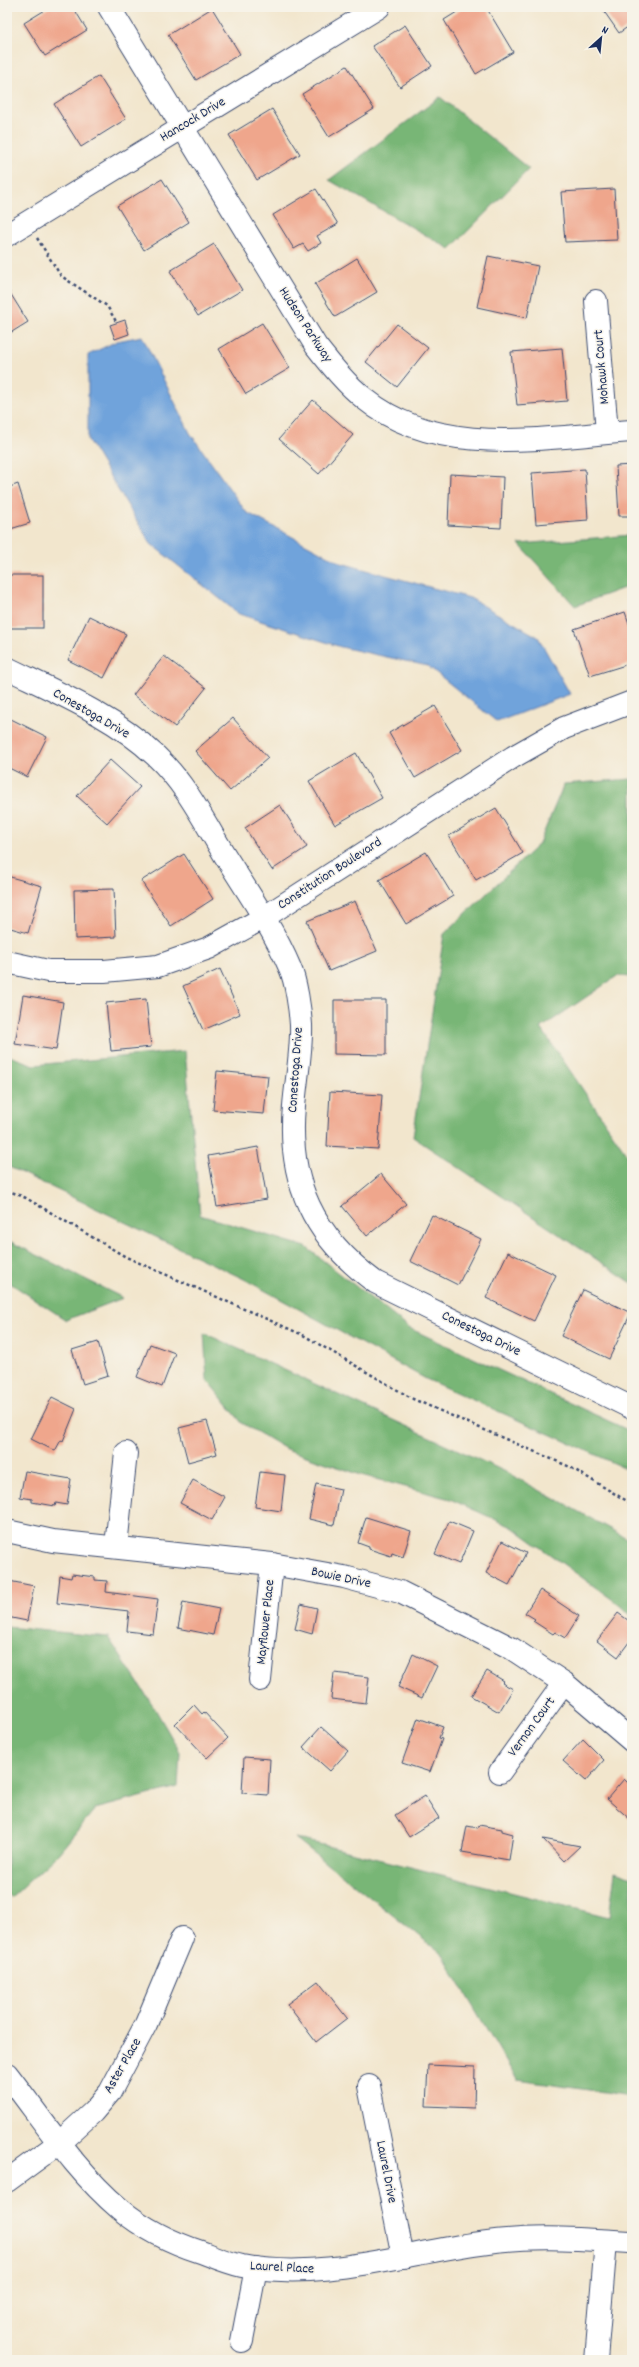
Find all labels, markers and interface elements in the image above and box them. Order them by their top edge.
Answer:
north arrow [581,18,621,58]
text: N [599,23,611,39]
street label: Hancock Drive [156,92,230,148]
street label: Hudson Parkway [273,283,337,367]
street label: Mohawk Court [589,329,615,405]
street label: Conestoga Drive [49,684,133,744]
street label: Constitution Boulevard [274,833,386,915]
street label: Conestoga Drive [283,1026,309,1114]
street label: Conestoga Drive [438,1306,524,1362]
street label: Bowie Drive [309,1562,373,1594]
street label: Mayflower Place [252,1579,280,1665]
street label: Vernon Court [503,1693,561,1761]
street label: Aster Place [99,2034,147,2098]
street label: Laurel Drive [370,2139,402,2205]
street label: Laurel Place [249,2256,315,2280]

